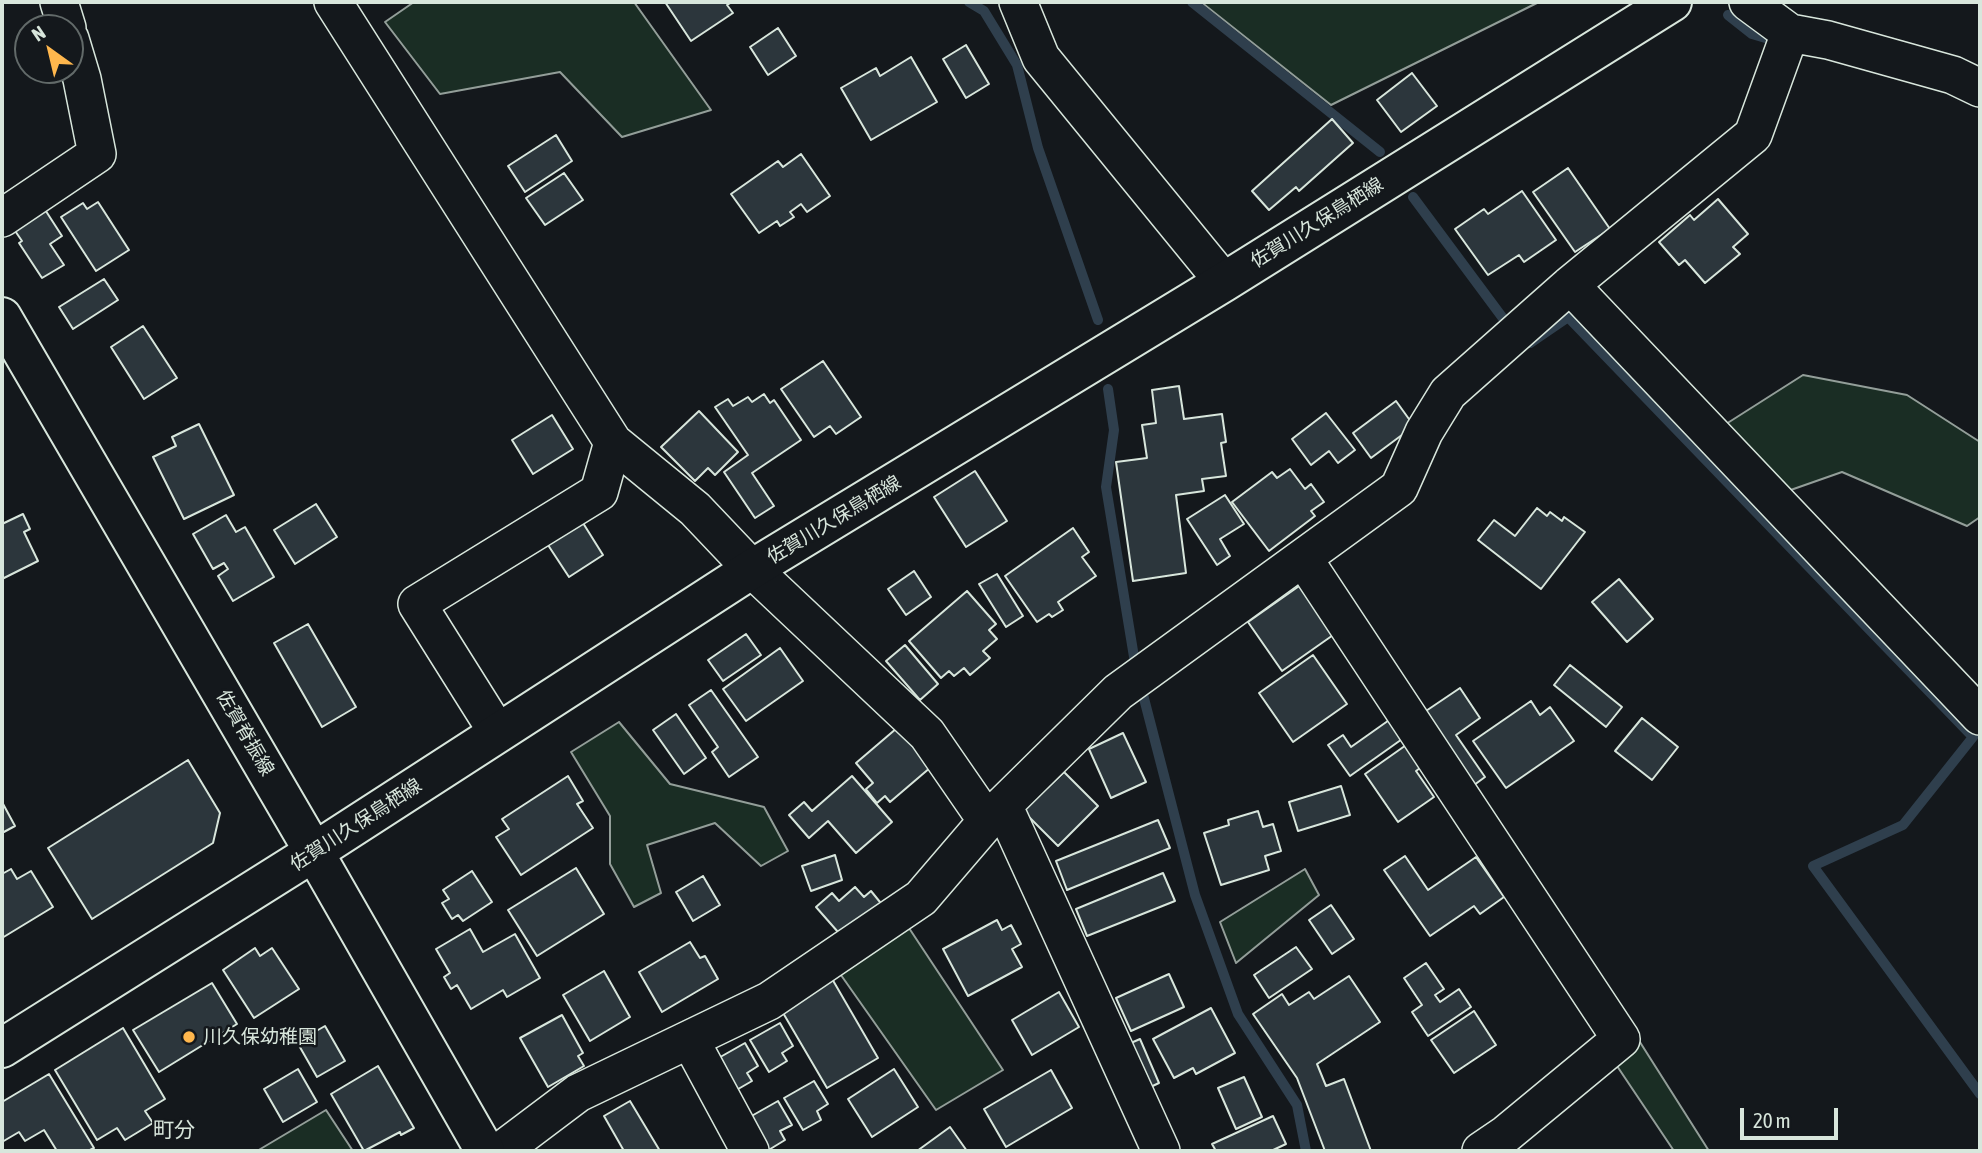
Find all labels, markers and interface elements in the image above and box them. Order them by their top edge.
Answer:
north arrow [14,14,84,84]
text: N [28,21,49,46]
street label: 佐賀川久保鳥栖線 [1247,173,1387,273]
street label: 佐賀川久保鳥栖線 [763,471,905,569]
street label: 佐賀脊振線 [211,686,279,780]
street label: 佐賀川久保鳥栖線 [286,774,426,876]
place label: 川久保幼稚園 [203,1026,317,1048]
marker: 川久保幼稚園 [181,1029,197,1045]
scale bar [1744,1094,1842,1138]
text: 20 m [1753,1108,1791,1132]
district label: 町分 [153,1117,195,1143]

